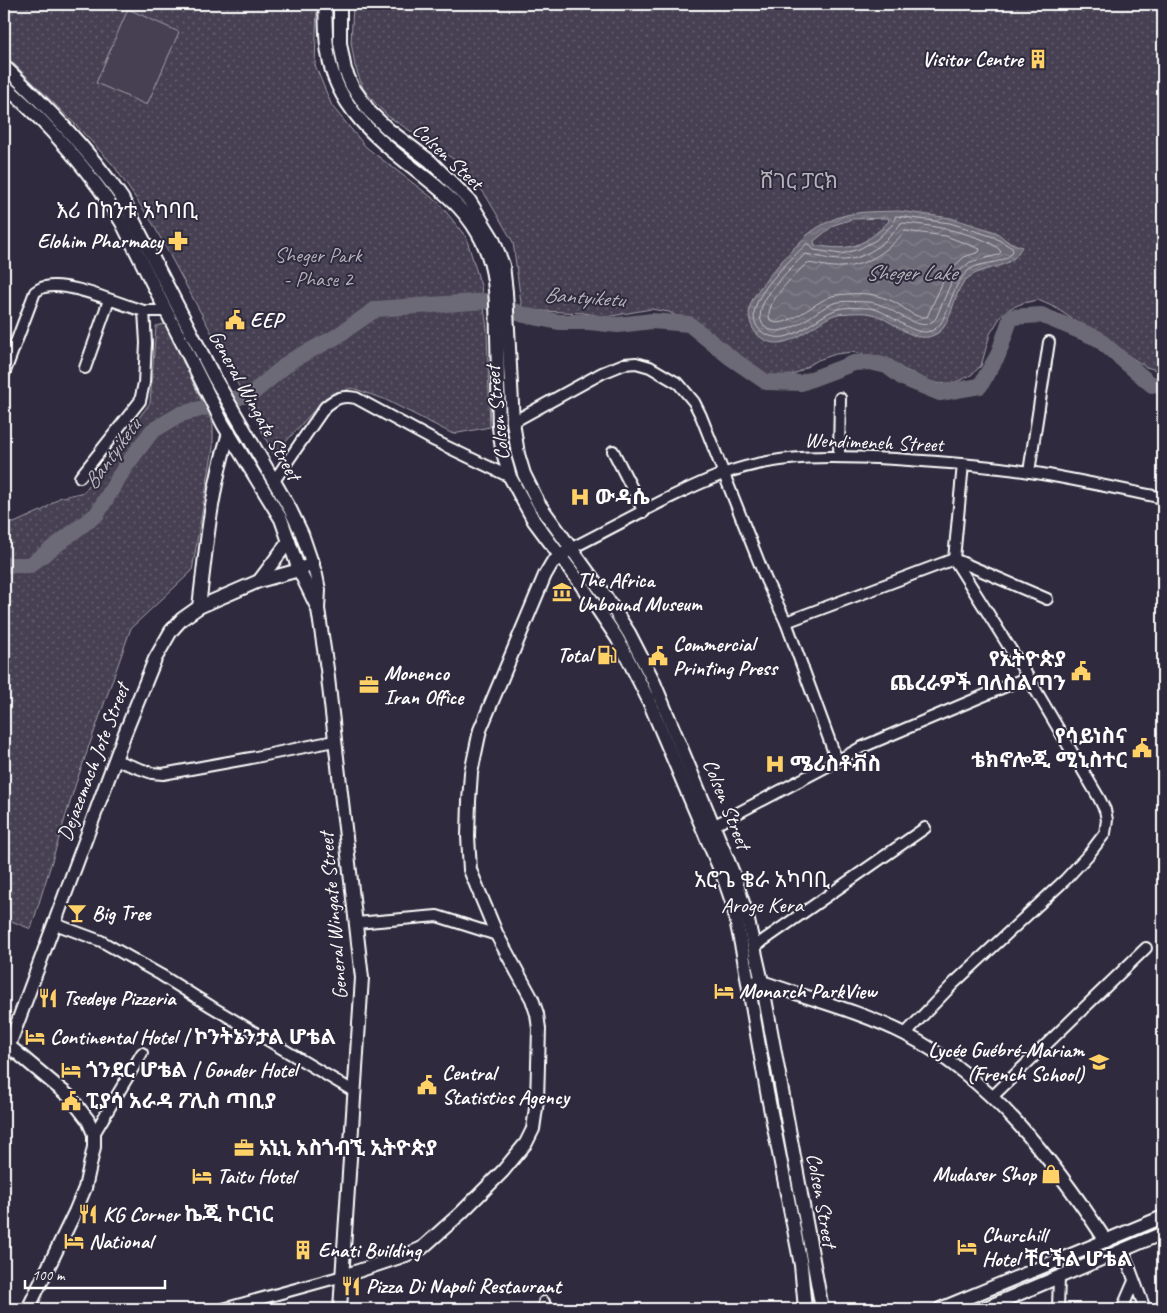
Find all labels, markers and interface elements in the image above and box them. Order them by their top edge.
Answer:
place label: Visitor Centre [922,46,1025,72]
building icon: Visitor Centre [1027,48,1049,70]
street label: Colsen Steet [407,117,490,197]
park label: ሸገር ፓርክ [760,168,838,194]
district label: እሪ በከንቱ አካባቢ [56,197,198,225]
place label: Elohim Pharmacy [37,228,165,255]
pharmacy icon: Elohim Pharmacy [167,230,189,252]
park label: Sheger Park - Phase 2 [275,242,363,292]
water label: Sheger Lake [866,259,960,287]
water label: Bantyiketu [543,280,629,314]
place label: EEP [250,307,285,333]
public building icon: EEP [224,309,246,331]
street label: General Wingate Street [203,325,309,487]
street label: Colsen Street [479,361,515,462]
water label: Bantyiketu [77,410,149,495]
street label: Wendimeneh Street [804,427,946,457]
place label: ውዳሴ [595,484,650,510]
hospital icon: ውዳሴ [569,486,591,508]
place label: The Africa Unbound Museum [577,567,703,617]
museum icon: The Africa Unbound Museum [551,581,573,603]
place label: Commercial Printing Press [673,631,779,681]
place label: Total [557,642,596,668]
fuel station icon: Total [596,644,618,666]
public building icon: Commercial Printing Press [647,645,669,667]
place label: የኢትዮጵያ ጨረራዎች ባለስልጣን [890,646,1066,696]
place label: Monenco Iran Office [384,660,465,710]
public building icon: የኢትዮጵያ ጨረራዎች ባለስልጣን [1070,660,1092,682]
office icon: Monenco Iran Office [358,674,380,696]
street label: Dejazemach Jote Street [51,677,136,844]
place label: የሳይነስና ቴክኖሎጂ ሚኒስተር [971,723,1127,773]
public building icon: የሳይነስና ቴክኖሎጂ ሚኒስተር [1131,737,1153,759]
place label: ሜሪስቶቭስ [790,751,881,777]
hospital icon: ሜሪስቶቭስ [764,753,786,775]
street label: Colsen Street [697,755,758,856]
street label: General Wingate Street [312,828,353,1001]
district label: አሮጌ ቄራ አካባቢ Aroge Kera [694,866,830,919]
place label: Big Tree [92,900,152,926]
bar icon: Big Tree [66,902,88,924]
place label: Monarch ParkView [739,978,878,1004]
hotel icon: Monarch ParkView [713,980,735,1002]
place label: Tsedeye Pizzeria [63,985,177,1011]
restaurant icon: Tsedeye Pizzeria [37,987,59,1009]
place label: Continental Hotel | ኮንትኔንታል ሆቴል [50,1024,336,1050]
hotel icon: Continental Hotel | ኮንትኔንታል ሆቴል [24,1026,46,1048]
place label: Lycée Guébré-Mariam (French School) [928,1037,1086,1087]
school or university icon: Lycée Guébré-Mariam (French School) [1088,1051,1110,1073]
place label: ጎንደር ሆቴል | Gonder Hotel [86,1057,301,1083]
hotel icon: ጎንደር ሆቴል | Gonder Hotel [60,1059,82,1081]
place label: Central Statistics Agency [442,1060,571,1110]
public building icon: Central Statistics Agency [416,1074,438,1096]
place label: ፒያሳ አራዳ ፖሊስ ጣቢያ [86,1088,276,1114]
public building icon: ፒያሳ አራዳ ፖሊስ ጣቢያ [60,1090,82,1112]
place label: አኒኒ አስጎብኚ ኢትዮጵያ [259,1135,437,1161]
office icon: አኒኒ አስጎብኚ ኢትዮጵያ [233,1137,255,1159]
street label: Colsen Street [801,1151,844,1252]
place label: Mudaser Shop [933,1161,1038,1187]
place label: Taitu Hotel [217,1163,300,1189]
shop icon: Mudaser Shop [1040,1163,1062,1185]
hotel icon: Taitu Hotel [191,1165,213,1187]
place label: KG Corner ኬጂ ኮርነር [103,1201,274,1227]
restaurant icon: KG Corner ኬጂ ኮርነር [77,1203,99,1225]
place label: Churchill Hotel ቸርችል ሆቴል [982,1222,1133,1272]
place label: National [89,1228,157,1254]
hotel icon: National [63,1230,85,1252]
hotel icon: Churchill Hotel ቸርችል ሆቴል [956,1236,978,1258]
place label: Enati Building [318,1237,423,1263]
building icon: Enati Building [292,1239,314,1261]
scale bar [25,1258,165,1290]
text: 100 m [32,1266,66,1285]
place label: Pizza Di Napoli Restaurant [366,1273,563,1299]
restaurant icon: Pizza Di Napoli Restaurant [340,1275,362,1297]

